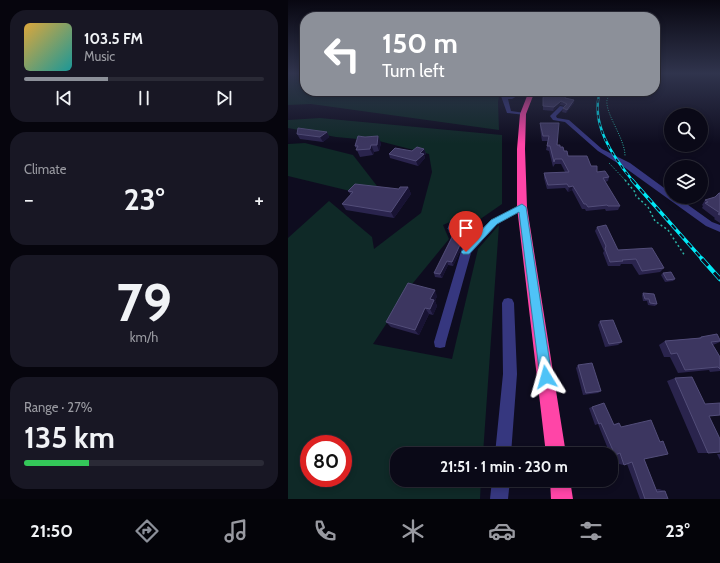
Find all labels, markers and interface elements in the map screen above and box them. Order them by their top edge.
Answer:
text: 150 m [382,26,458,60]
icon: left [316,28,368,80]
text: 103.5 FM [84,30,143,48]
text: Music [84,48,115,64]
text: Turn left [382,60,445,82]
icon: previous [53,87,75,109]
icon: pause [133,87,155,109]
icon: next [213,87,235,109]
map controls [664,108,708,204]
button: search [664,108,708,152]
button: layers [664,160,708,204]
text: Climate [24,161,66,177]
text: 23° [124,181,164,218]
text: − [24,186,34,213]
text: + [254,186,264,213]
pin [449,211,483,252]
icon: arrive [455,217,477,239]
text: 79 [116,271,172,334]
text: km/h [130,329,158,345]
position arrow [525,356,567,398]
text: Range · 27% [24,399,92,415]
text: 135 km [24,419,115,456]
speed limit sign: 80 [300,435,352,487]
text: 21:51 · 1 min · 230 m [440,458,568,476]
icon: directions [133,517,161,545]
icon: music [222,517,250,545]
icon: phone [311,517,339,545]
icon: climate [399,517,427,545]
icon: car [488,517,516,545]
icon: filters [577,517,605,545]
text: 21:50 [30,520,73,542]
text: 23° [665,520,690,542]

